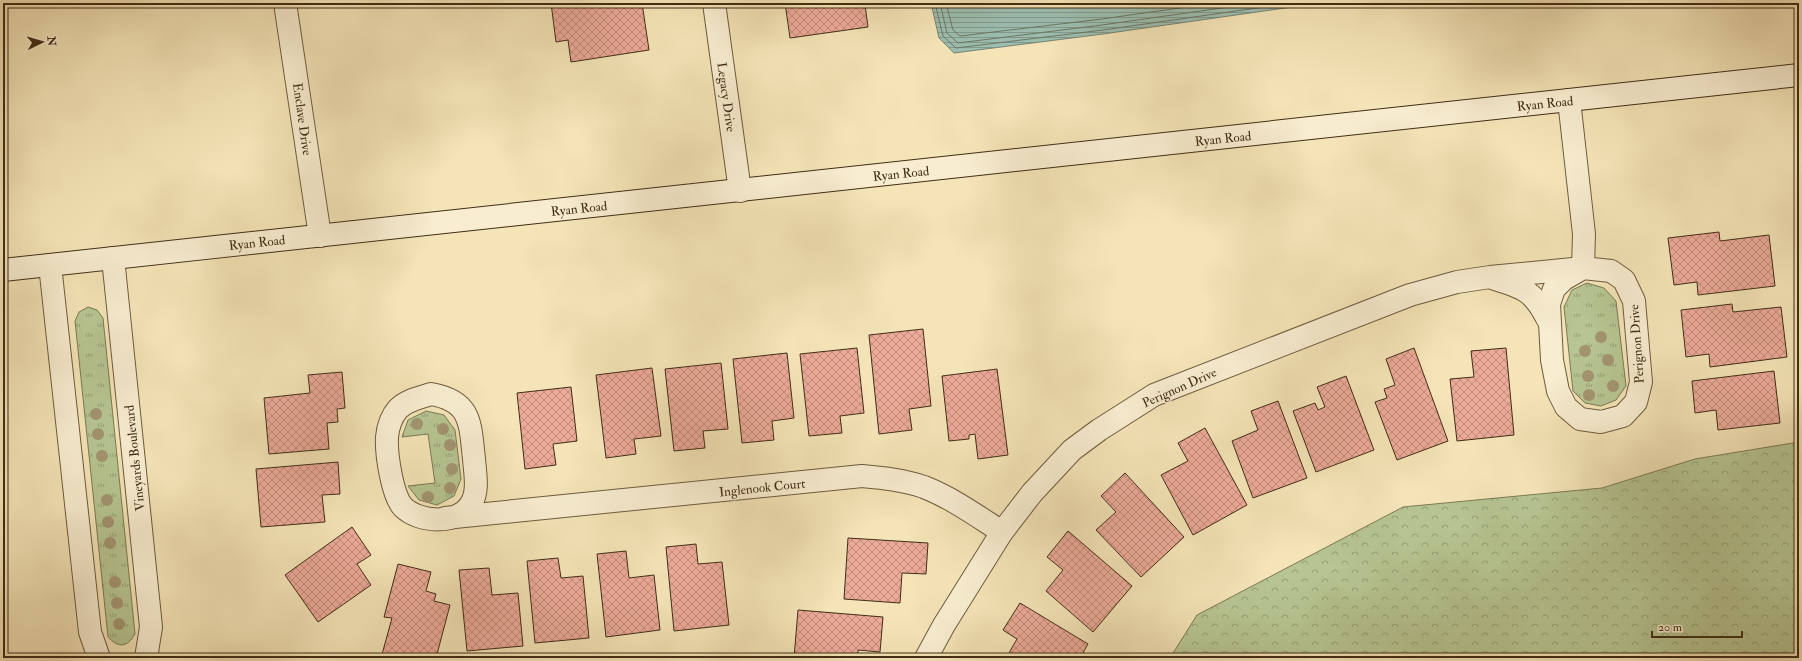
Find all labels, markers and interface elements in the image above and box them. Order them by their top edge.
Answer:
north arrow [22,22,62,62]
text: N [44,35,58,48]
street label: Legacy Drive [712,61,739,134]
street label: Enclave Drive [289,82,315,157]
street label: Ryan Road [1516,93,1575,116]
street label: Ryan Road [1194,128,1253,151]
street label: Ryan Road [872,163,931,186]
street label: Ryan Road [550,198,609,221]
street label: Ryan Road [228,232,287,255]
street label: Perignon Drive [1626,303,1648,384]
street label: Perignon Drive [1140,364,1219,411]
street label: Vineyards Boulevard [121,403,150,512]
street label: Inglenook Court [718,476,806,500]
scale bar [1652,613,1742,639]
text: 20 m [1658,620,1683,635]

